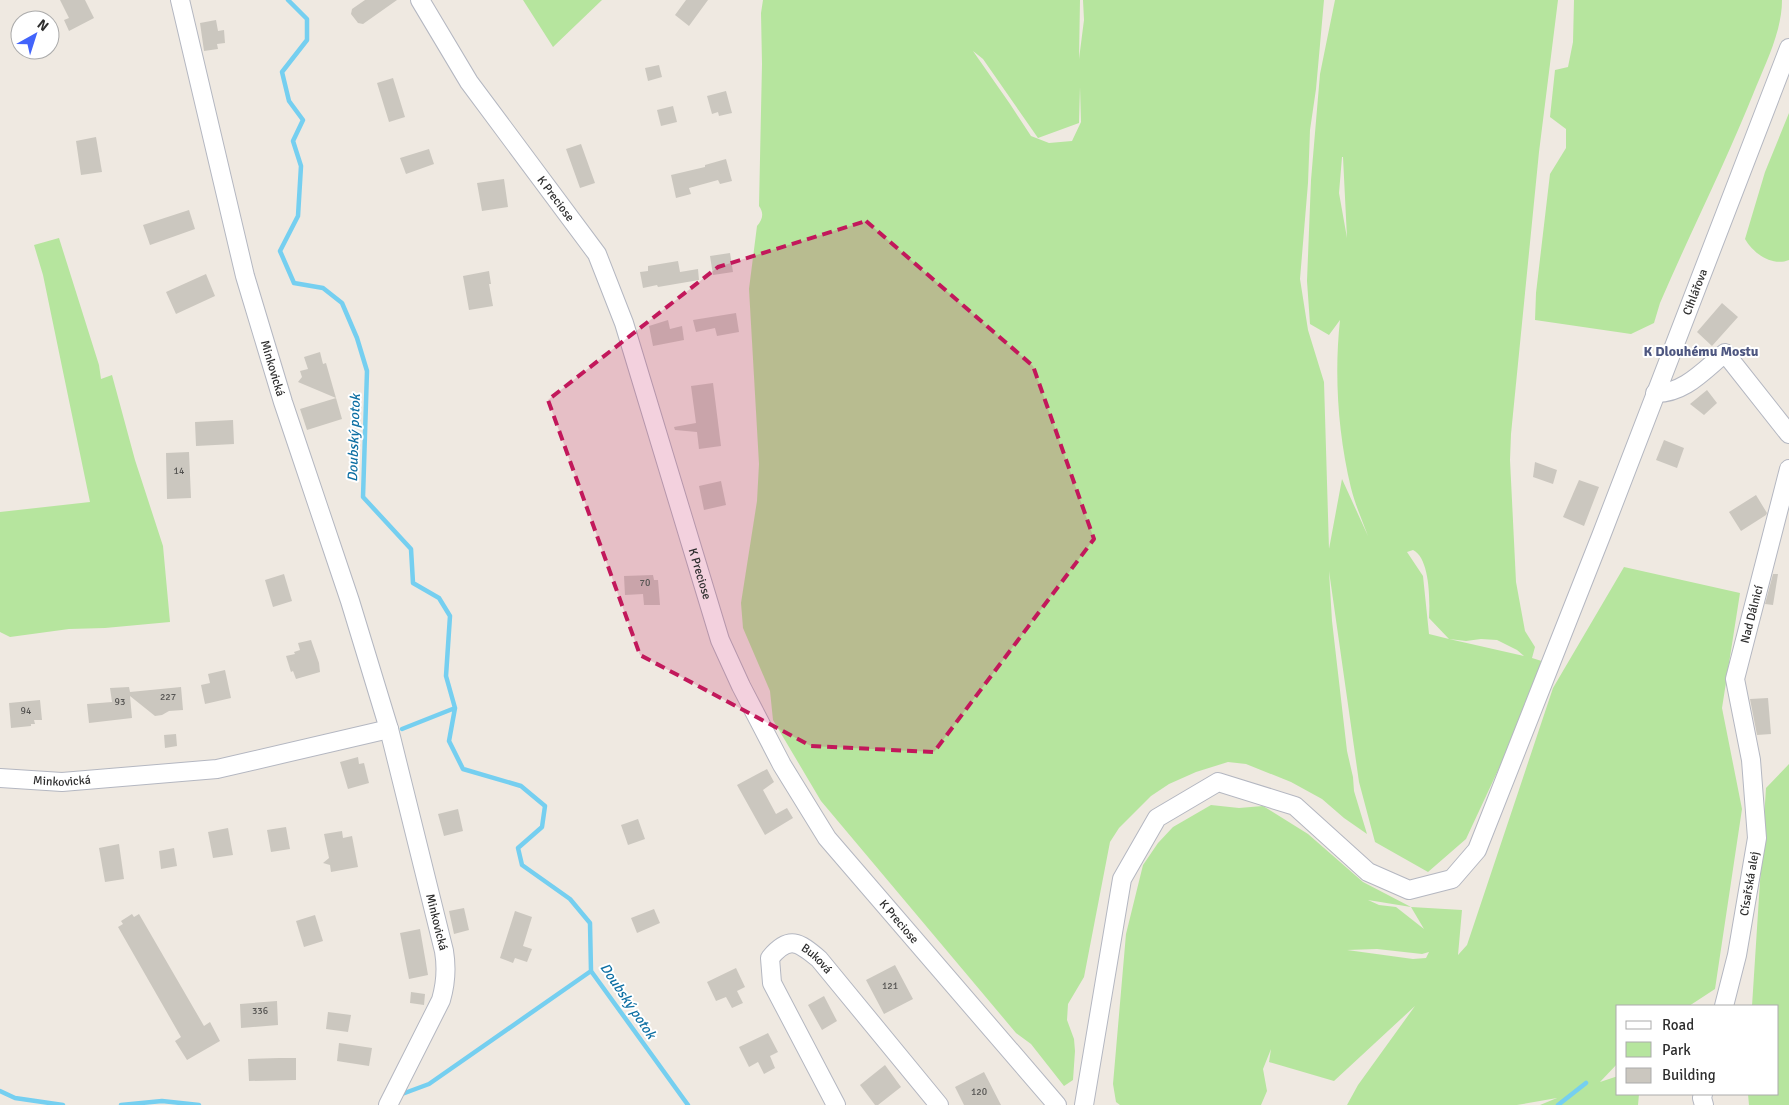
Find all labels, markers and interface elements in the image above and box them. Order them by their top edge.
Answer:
north arrow [10,10,60,60]
text: N [34,16,52,35]
street label: K Preciose [534,173,578,225]
street label: Cihlářova [1679,267,1711,317]
street label: Minkovická [257,339,288,398]
district label: K Dlouhému Mostu [1643,343,1759,360]
water label: Doubský potok [344,392,364,482]
house number: 14 [174,465,185,477]
street label: K Preciose [685,546,715,601]
house number: 70 [640,577,650,589]
street label: Nad Dálnicí [1737,583,1766,645]
house number: 227 [160,691,176,703]
house number: 93 [115,696,125,708]
house number: 94 [21,705,32,717]
street label: Minkovická [33,772,91,790]
street label: Císařská alej [1736,850,1762,917]
street label: Minkovická [423,892,451,952]
street label: K Preciose [876,897,922,947]
street label: Buková [799,940,835,977]
water label: Doubský potok [596,960,661,1044]
house number: 121 [882,980,898,992]
house number: 336 [252,1005,268,1017]
legend [1616,1005,1779,1095]
text: Road [1662,1016,1694,1034]
text: Park [1662,1041,1691,1059]
text: Building [1662,1066,1716,1084]
house number: 120 [971,1086,987,1098]

